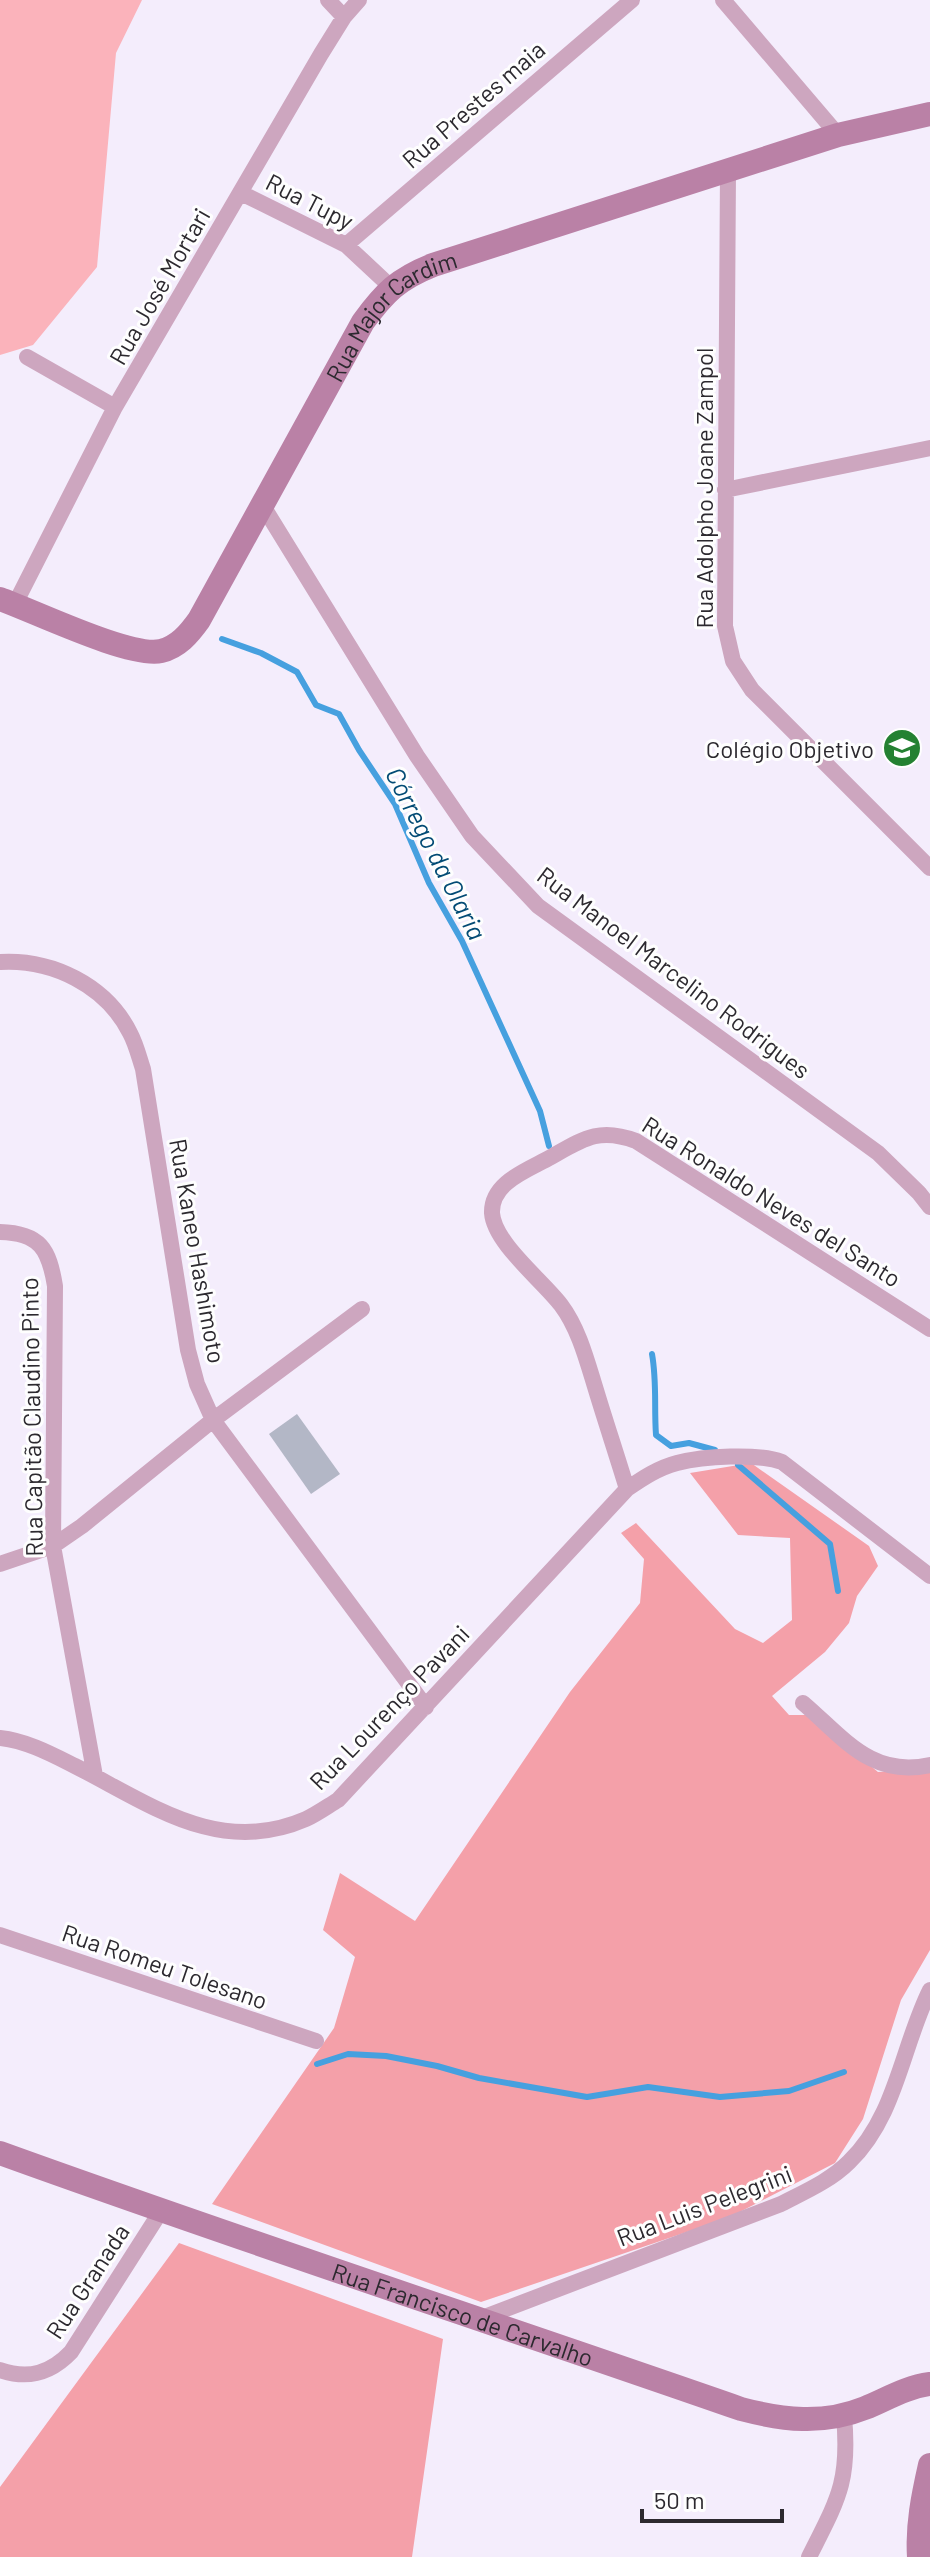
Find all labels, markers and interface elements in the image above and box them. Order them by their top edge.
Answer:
street label: Rua Prestes maia [396,34,550,174]
street label: Rua Tupy [261,167,359,235]
street label: Rua José Mortari [102,203,216,369]
street label: Rua Major Cardim [319,244,460,386]
street label: Rua Adolpho Joane Zampol [689,348,718,628]
school or university icon: Colégio Objetivo [881,727,923,769]
place label: Colégio Objetivo [706,734,874,763]
water label: Córrego da Olaria [380,761,494,945]
street label: Rua Manoel Marcelino Rodrigues [532,860,816,1084]
street label: Rua Ronaldo Neves del Santo [637,1109,907,1293]
street label: Rua Kaneo Hashimoto [164,1136,232,1366]
street label: Rua Capitão Claudino Pinto [14,1277,48,1557]
street label: Rua Lourenço Pavani [303,1619,475,1795]
street label: Rua Romeu Tolesano [59,1917,271,2015]
street label: Rua Luis Pelegrini [612,2158,796,2252]
street label: Rua Granada [39,2218,135,2344]
street label: Rua Francisco de Carvalho [329,2256,597,2372]
scale bar [642,2473,782,2523]
text: 50 m [654,2485,705,2514]

